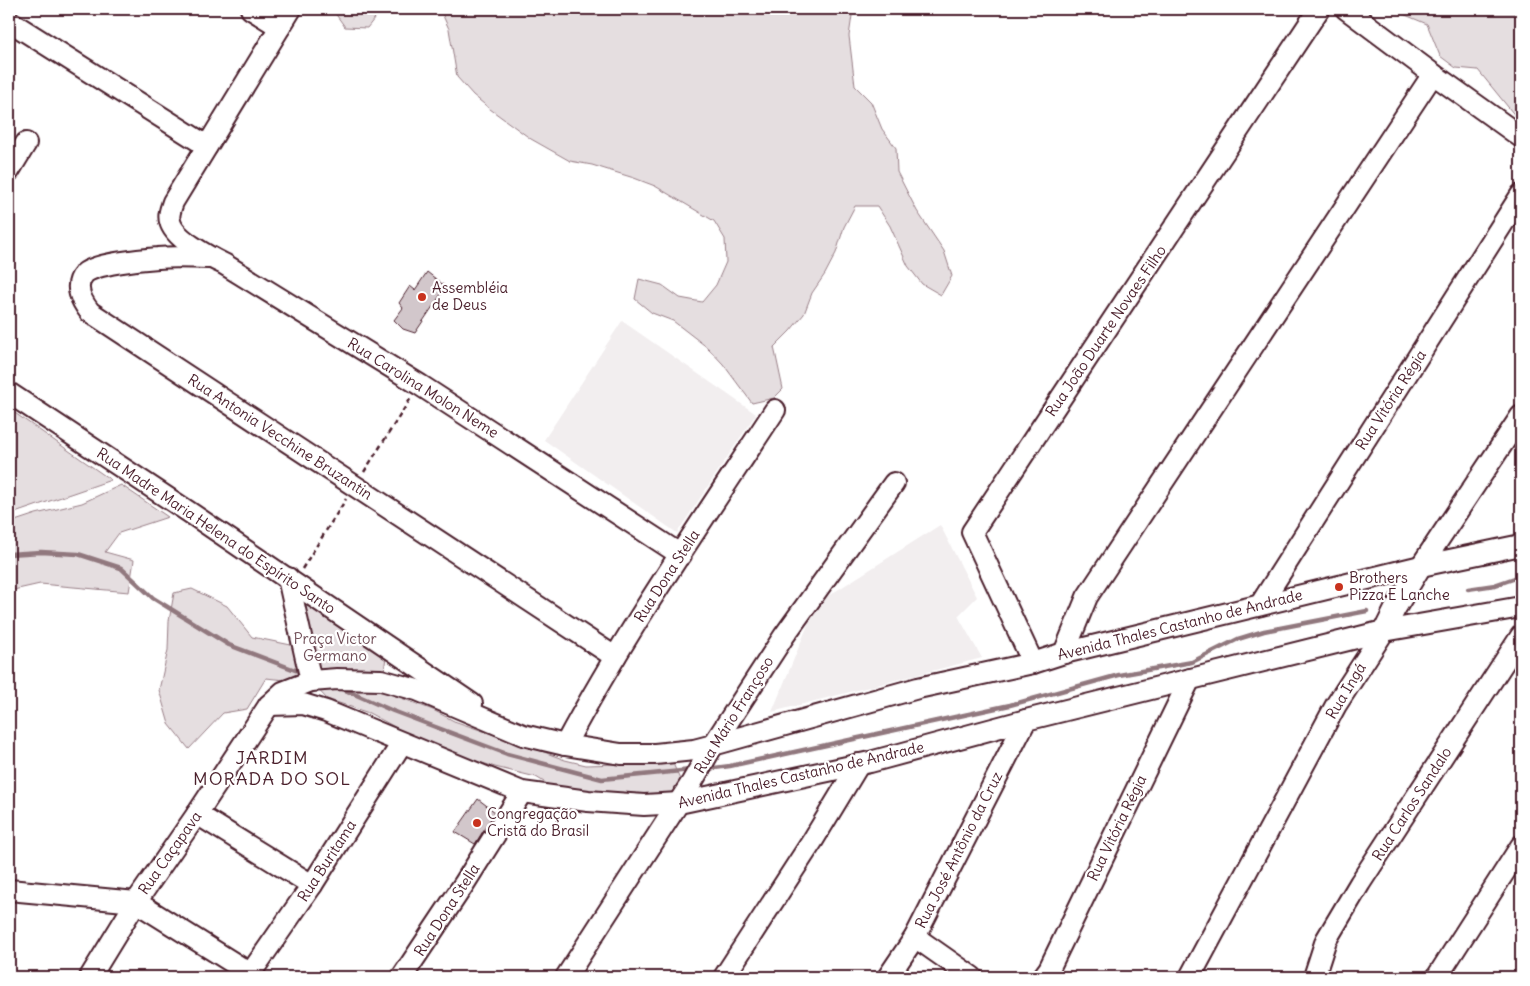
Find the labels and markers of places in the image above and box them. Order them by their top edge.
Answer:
place label: Assembléia de Deus [432,278,509,314]
marker: Assembléia de Deus [416,291,428,303]
place label: Brothers Pizza E Lanche [1349,568,1450,604]
marker: Brothers Pizza E Lanche [1333,581,1345,593]
place label: Congregação Cristã do Brasil [487,804,589,840]
marker: Congregação Cristã do Brasil [471,817,483,829]

